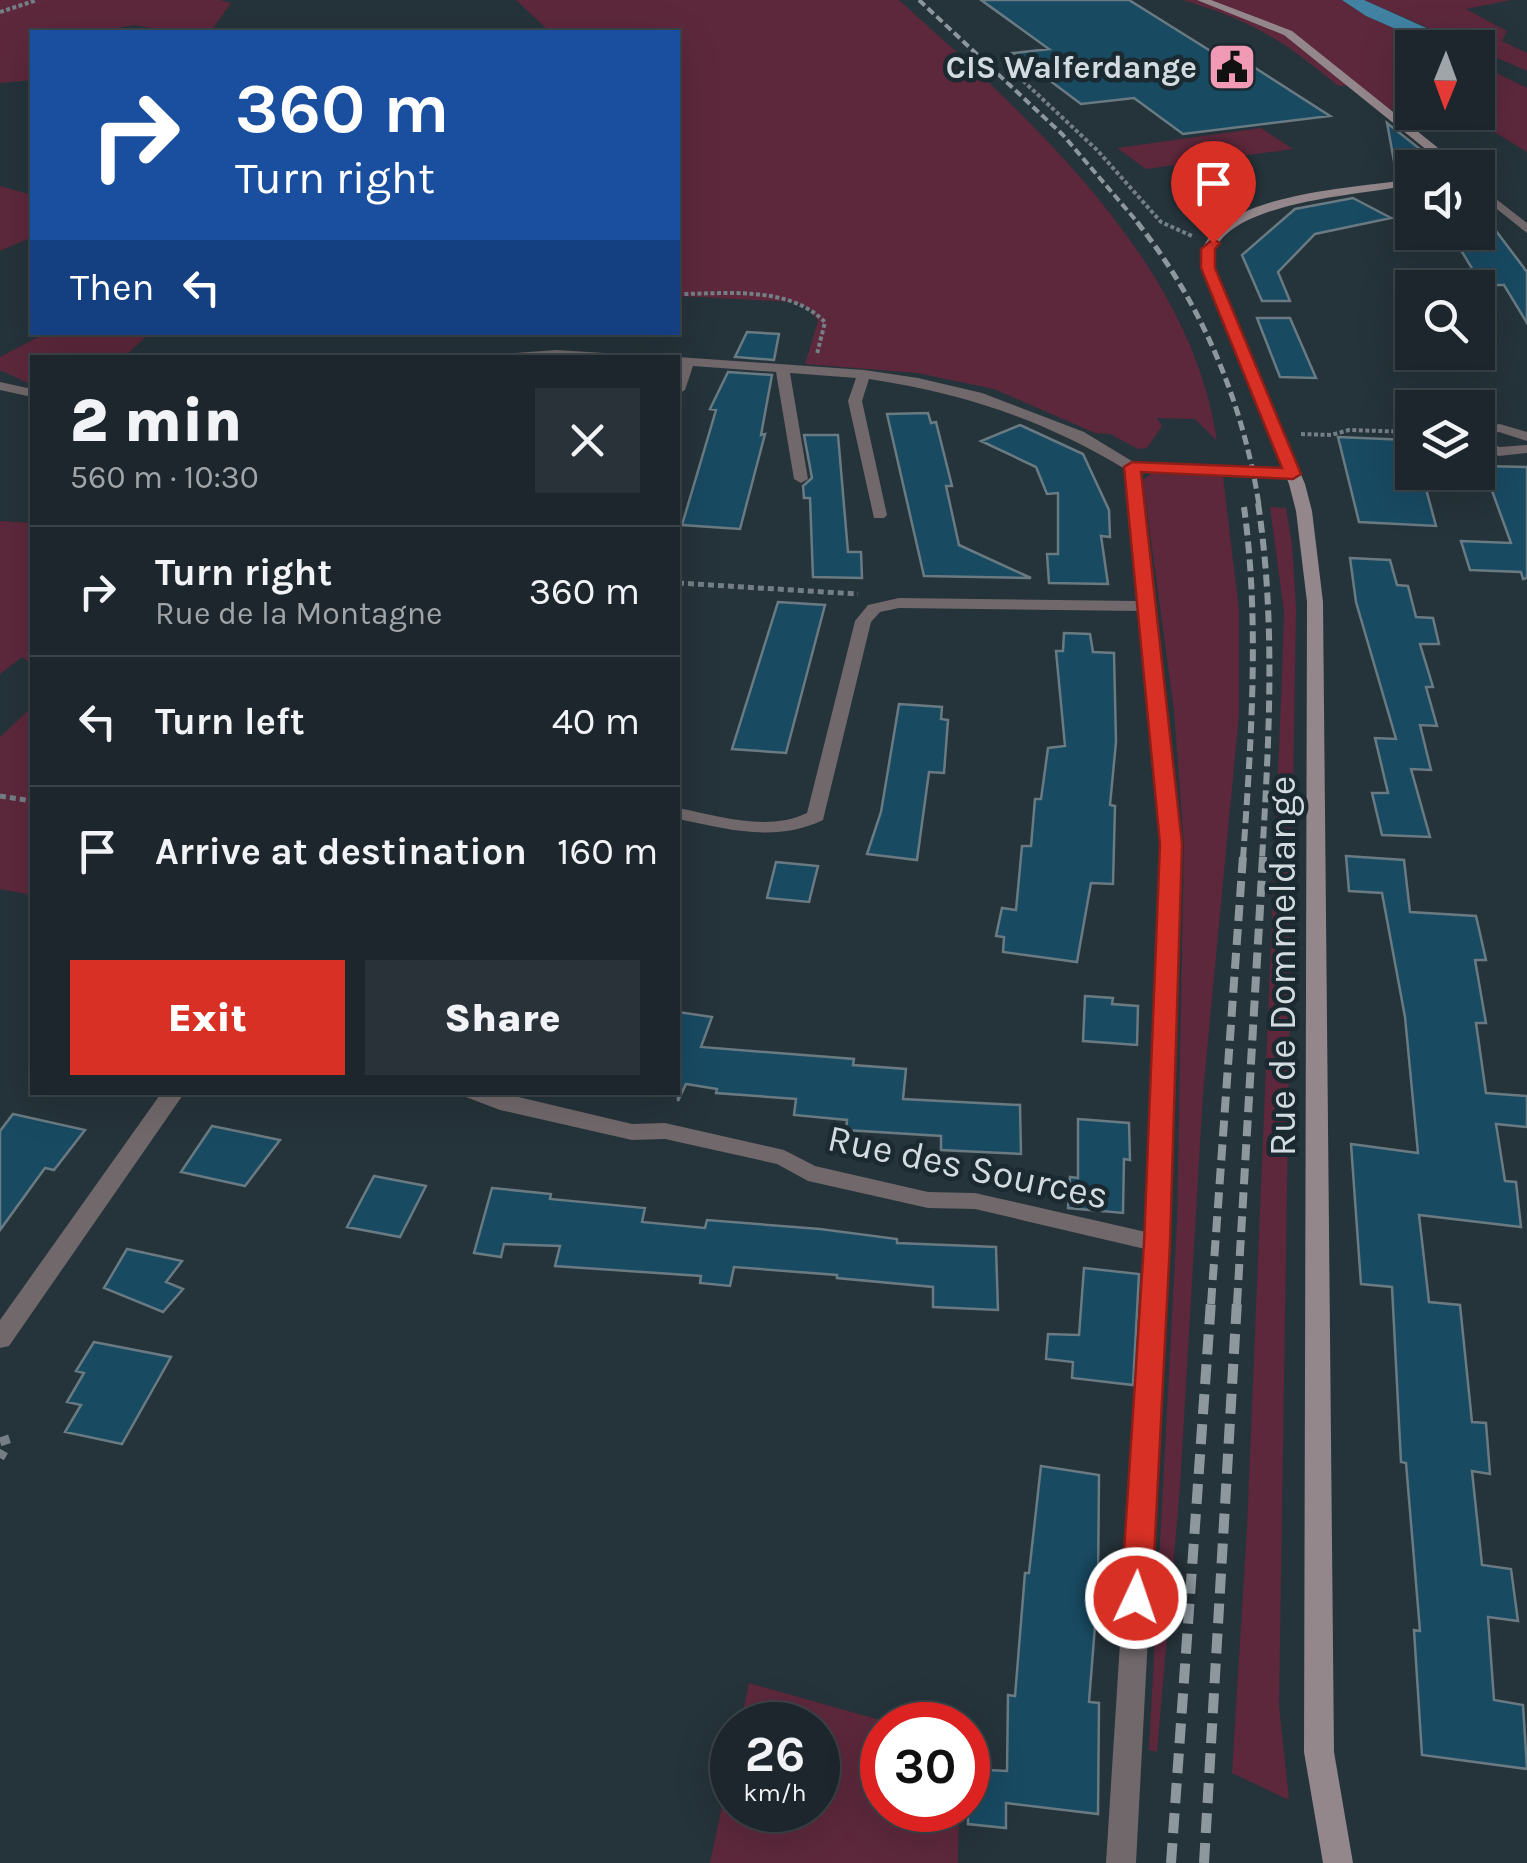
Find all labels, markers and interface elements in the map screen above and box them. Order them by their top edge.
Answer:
north arrow [1395,30,1495,130]
map controls [1395,30,1495,490]
public building icon: CIS Walferdange [1206,41,1258,93]
place label: CIS Walferdange [946,49,1197,86]
text: 360 m [235,68,449,150]
icon: right [70,70,200,200]
pin [1171,141,1256,244]
button: sound [1395,150,1495,250]
text: Turn right [235,152,435,204]
icon: arrive [1186,156,1241,211]
icon: left [174,260,229,315]
text: Then [70,265,154,310]
button: search [1395,270,1495,370]
text: 2 min [70,386,242,456]
button: close [535,388,640,493]
button: layers [1395,390,1495,490]
text: 560 m · 10:30 [70,459,259,496]
text: Turn right [155,550,332,595]
icon: right [70,564,125,619]
text: 360 m [529,569,640,614]
text: Rue de la Montagne [155,595,443,632]
icon: left [70,694,125,749]
text: Turn left [155,699,305,744]
text: 40 m [552,699,640,744]
street label: Rue de Dommeldange [1260,776,1305,1156]
icon: arrive [70,824,125,879]
text: Arrive at destination [155,829,527,874]
text: 160 m [557,829,658,874]
button: Exit [70,960,345,1075]
button: Share [365,960,640,1075]
street label: Rue des Sources [824,1115,1112,1219]
position arrow [1084,1546,1188,1650]
speed limit sign: 30 [860,1702,990,1832]
text: 26 [745,1725,805,1784]
text: km/h [743,1778,807,1807]

